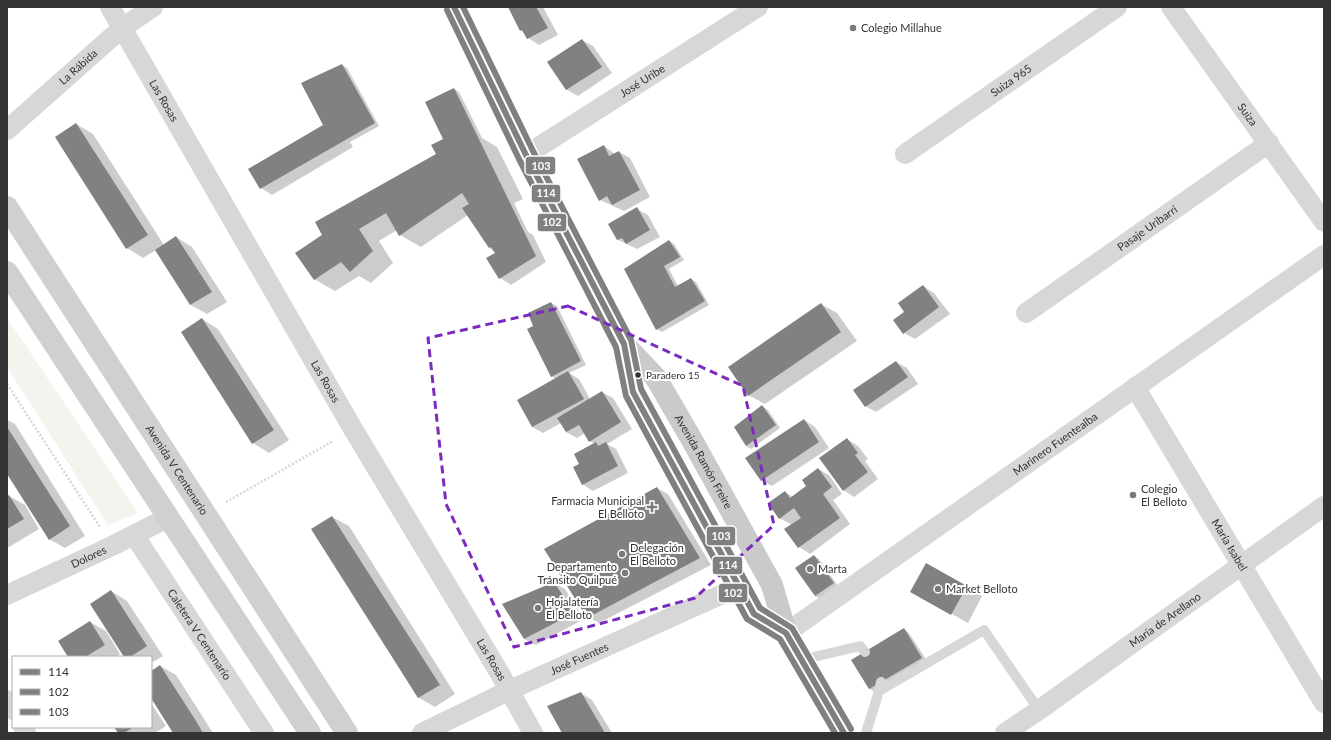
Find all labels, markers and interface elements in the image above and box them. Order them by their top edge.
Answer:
place label: Colegio Millahue [861,21,942,34]
marker: Colegio Millahue [848,23,858,33]
street label: La Rábida [56,46,100,87]
street label: José Uribe [617,61,667,99]
street label: Suiza 965 [988,61,1034,99]
street label: Las Rosas [147,77,182,124]
street label: Suiza [1235,100,1261,128]
line badge: 103 [525,156,556,175]
text: 103 [531,159,551,172]
line badge: 114 [531,184,561,203]
text: 114 [536,186,556,199]
street label: Pasaje Uribarri [1114,202,1180,253]
line badge: 102 [537,213,567,232]
text: 102 [542,215,562,228]
street label: Las Rosas [309,358,343,405]
place label: Paradero 15 [646,369,700,381]
marker: Paradero 15 [633,370,643,380]
street label: Marinero Fuentealba [1010,409,1100,478]
street label: Avenida Ramón Freire [673,412,736,511]
street label: Avenida V Centenario [144,422,211,517]
place label: Colegio El Belloto [1141,482,1187,508]
marker: Colegio El Belloto [1128,490,1138,500]
place label: Farmacia Municipal El Belloto [551,494,644,520]
marker: Farmacia Municipal El Belloto [647,502,657,512]
street label: María Isabel [1209,516,1250,573]
line badge: 103 [706,526,736,546]
text: 103 [711,529,731,542]
place label: Delegación El Belloto [630,541,684,567]
street label: Dolores [68,543,108,570]
marker: Delegación El Belloto [617,549,627,559]
line badge: 114 [712,556,743,575]
text: 114 [718,558,738,571]
place label: Departamento Tránsito Quilpué [538,560,617,586]
place label: Marta [818,562,847,575]
marker: Marta [805,564,815,574]
marker: Departamento Tránsito Quilpué [620,568,630,578]
place label: Market Belloto [946,582,1018,595]
line badge: 102 [718,583,748,603]
marker: Market Belloto [933,584,943,594]
street label: Caletera V Centenario [165,586,234,682]
text: 102 [723,586,743,599]
street label: María de Arellano [1126,589,1203,649]
place label: Hojalatería El Belloto [546,595,598,621]
marker: Hojalatería El Belloto [533,603,543,613]
street label: Las Rosas [474,636,510,683]
street label: José Fuentes [548,639,610,677]
legend [12,656,152,728]
text: 114 [48,664,69,679]
text: 102 [48,684,69,699]
text: 103 [48,704,69,719]

